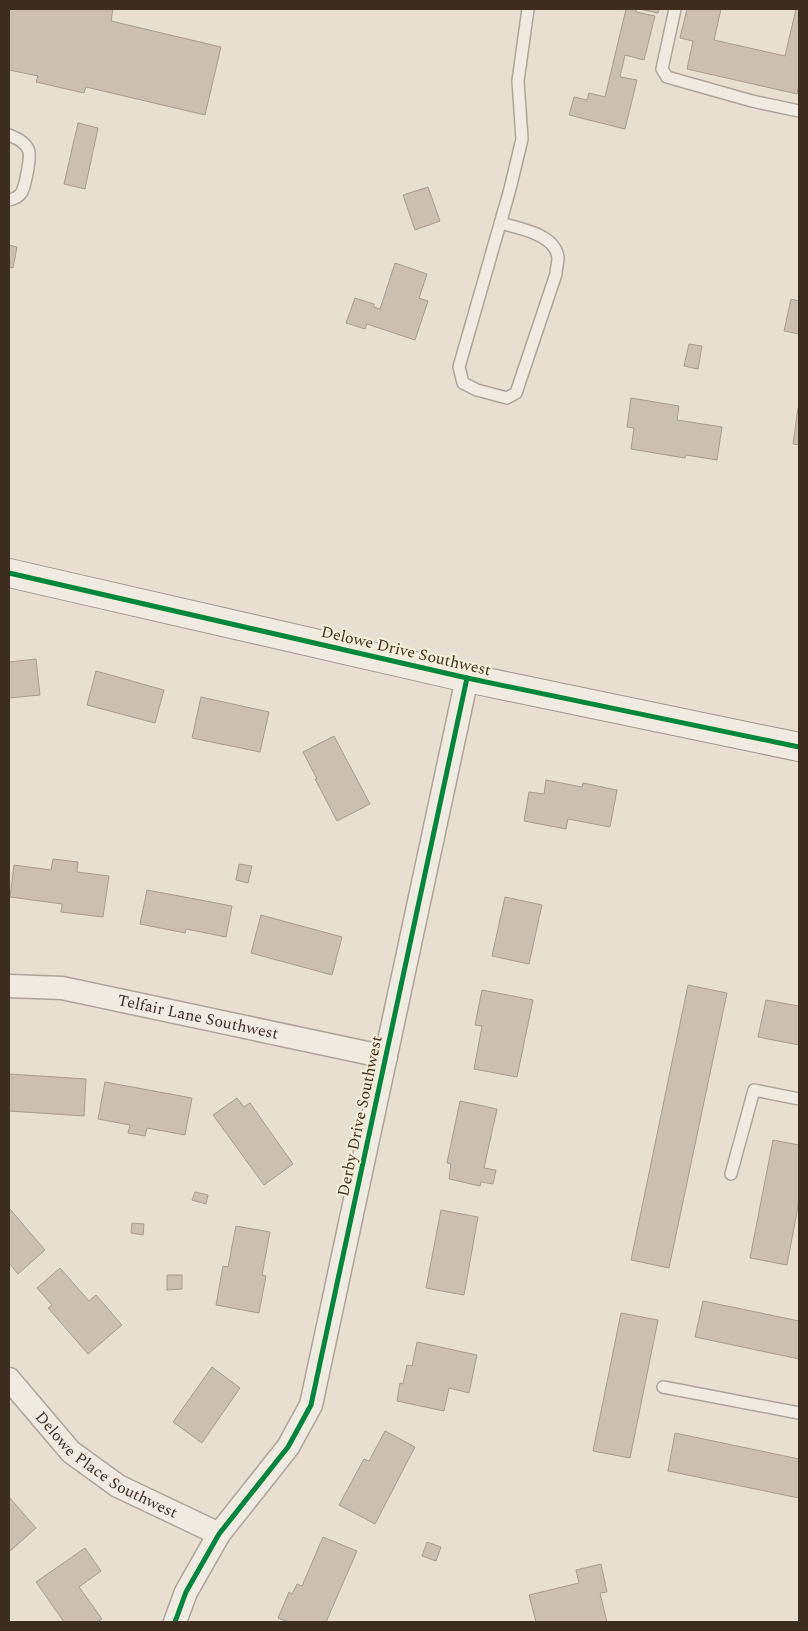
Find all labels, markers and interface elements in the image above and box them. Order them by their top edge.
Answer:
street label: Delowe Drive Southwest [319,620,494,682]
street label: Telfair Lane Southwest [115,988,281,1046]
street label: Derby Drive Southwest [331,1033,389,1199]
street label: Delowe Place Southwest [29,1406,182,1525]

